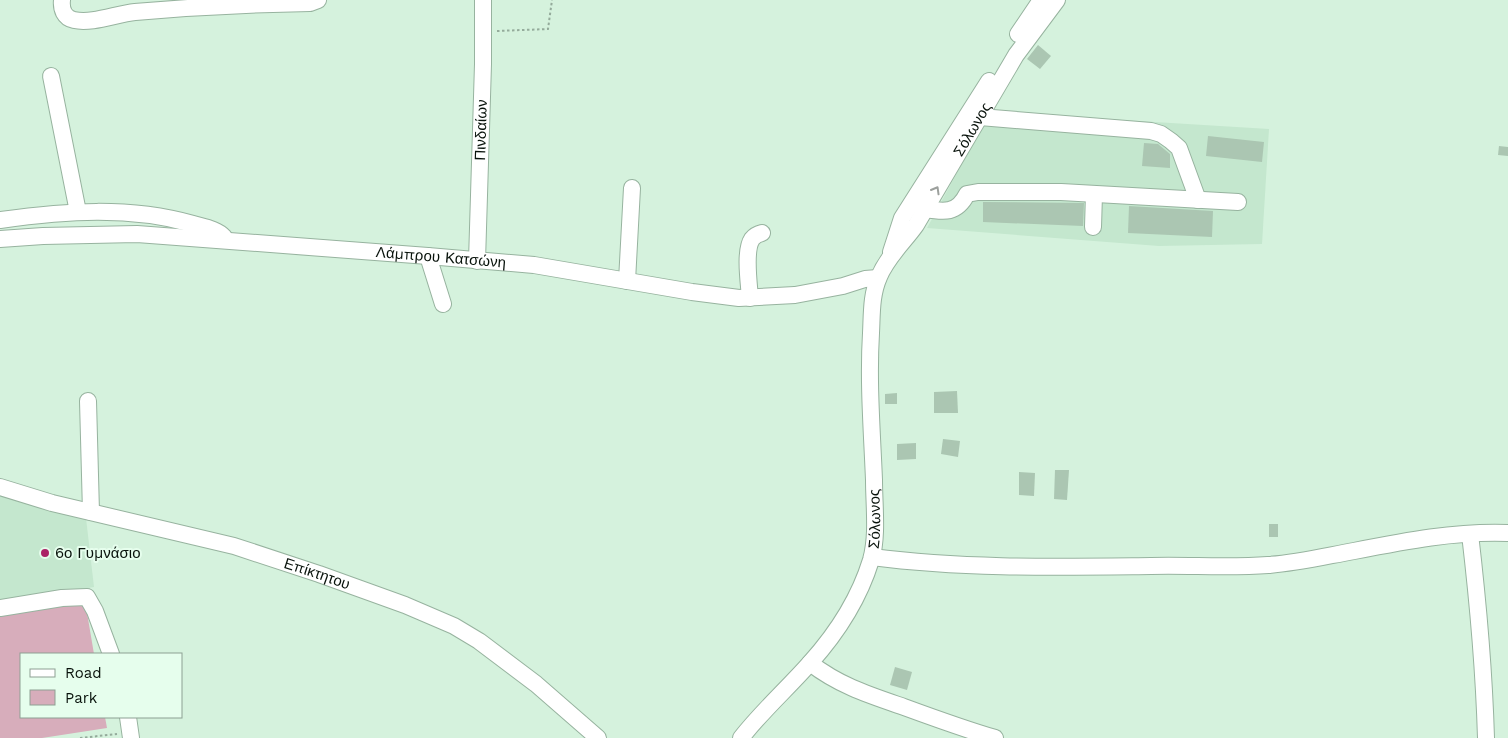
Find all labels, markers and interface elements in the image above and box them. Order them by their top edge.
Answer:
street label: Πινδαίων [471,99,491,161]
street label: Σόλωνος [949,99,995,159]
one-way arrow [930,186,940,195]
street label: Λάμπρου Κατσώνη [375,243,507,272]
street label: Σόλωνος [865,489,884,550]
place label: 6ο Γυμνάσιο [55,544,140,562]
marker: 6ο Γυμνάσιο [39,547,51,559]
street label: Επίκτητου [282,554,352,593]
legend [20,653,182,718]
text: Road [65,664,102,682]
text: Park [65,689,98,707]

